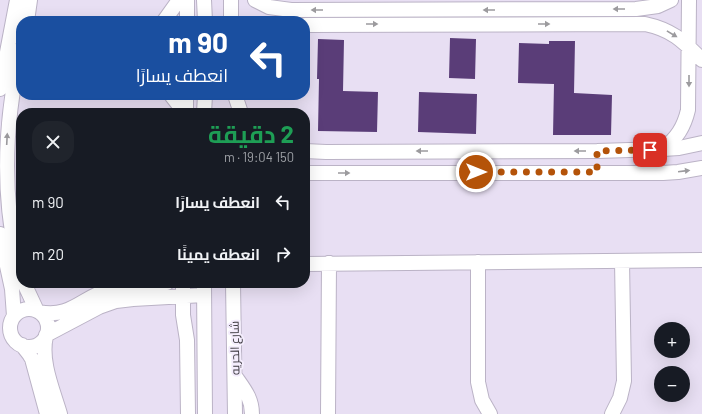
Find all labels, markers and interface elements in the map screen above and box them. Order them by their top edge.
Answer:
one-way arrow [612,6,625,12]
one-way arrow [310,7,323,13]
one-way arrow [482,7,495,13]
one-way arrow [366,21,378,28]
one-way arrow [538,21,551,27]
text: 90 m [168,25,228,59]
one-way arrow [666,30,678,37]
icon: left [242,32,294,84]
text: انعطف يسارًا [136,64,228,86]
one-way arrow [686,75,692,88]
text: 2 دقيقة [208,119,294,148]
button: close [32,121,74,163]
one-way arrow [4,133,11,145]
pin [633,133,667,167]
icon: arrive [639,139,661,161]
one-way arrow [415,148,428,154]
one-way arrow [573,148,586,154]
text: 150 m · 19:04 [224,149,294,165]
position arrow [455,151,497,193]
one-way arrow [678,168,690,174]
one-way arrow [338,170,351,176]
icon: left [272,191,294,213]
text: 90 m [32,193,64,211]
text: انعطف يسارًا [175,193,260,211]
icon: right [272,243,294,265]
text: 20 m [32,245,64,263]
text: انعطف يمينًا [177,245,260,263]
street label: شارع الحريه [227,321,243,375]
map controls [654,322,690,402]
button: + [654,322,690,358]
button: − [654,366,690,402]

